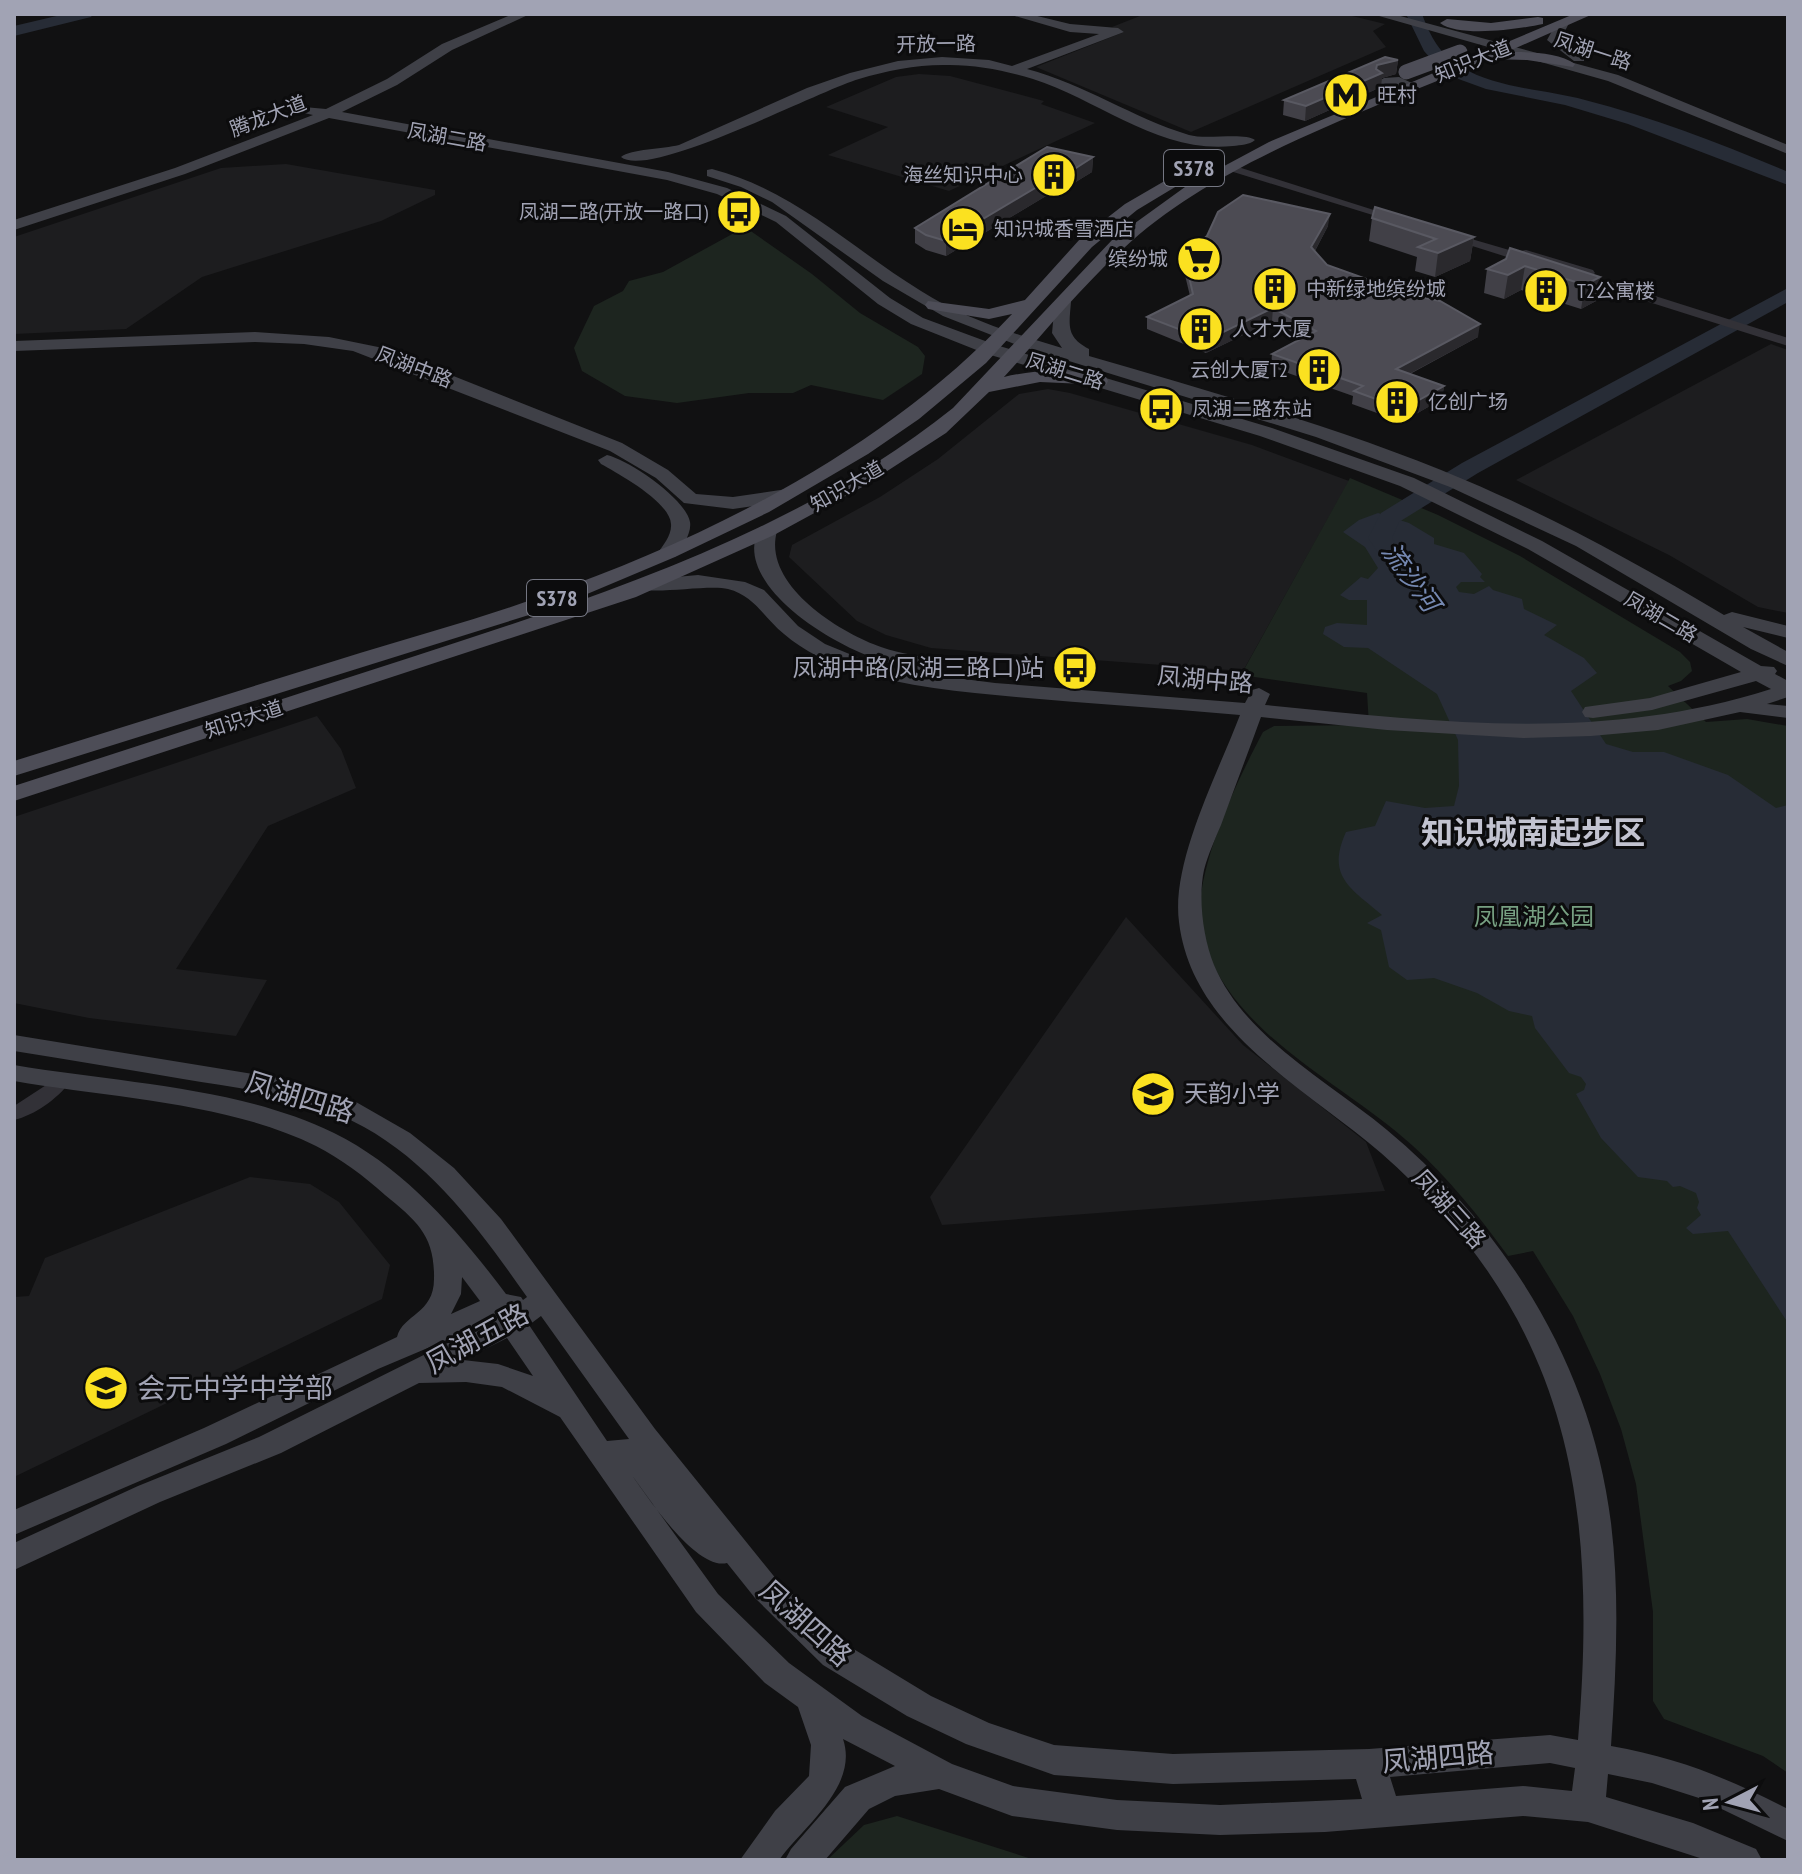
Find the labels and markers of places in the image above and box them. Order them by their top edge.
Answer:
metro station icon: 旺村 [1322,71,1370,119]
place label: 旺村 [1377,82,1417,108]
building icon: 海丝知识中心 [1030,151,1078,199]
place label: 海丝知识中心 [903,162,1023,188]
bus stop icon: 凤湖二路(开放一路口) [715,188,763,236]
place label: 凤湖二路(开放一路口) [519,199,708,225]
hotel icon: 知识城香雪酒店 [939,205,987,253]
place label: 知识城香雪酒店 [994,216,1134,242]
supermarket icon: 缤纷城 [1175,235,1223,283]
place label: 缤纷城 [1108,246,1168,272]
building icon: 中新绿地缤纷城 [1251,265,1299,313]
building icon: T2公寓楼 [1522,267,1570,315]
place label: 中新绿地缤纷城 [1306,276,1446,302]
place label: T2公寓楼 [1577,278,1655,304]
building icon: 人才大厦 [1177,305,1225,353]
place label: 人才大厦 [1232,316,1312,342]
building icon: 云创大厦T2 [1295,346,1343,394]
place label: 云创大厦T2 [1190,357,1288,383]
building icon: 亿创广场 [1373,378,1421,426]
bus stop icon: 凤湖二路东站 [1137,385,1185,433]
place label: 亿创广场 [1428,389,1508,415]
place label: 凤湖二路东站 [1192,396,1312,422]
bus stop icon: 凤湖中路(凤湖三路口)站 [1051,644,1099,692]
place label: 凤湖中路(凤湖三路口)站 [793,652,1044,683]
school or university icon: 天韵小学 [1129,1070,1177,1118]
place label: 天韵小学 [1184,1078,1280,1109]
school or university icon: 会元中学中学部 [82,1364,130,1412]
place label: 会元中学中学部 [137,1369,333,1406]

